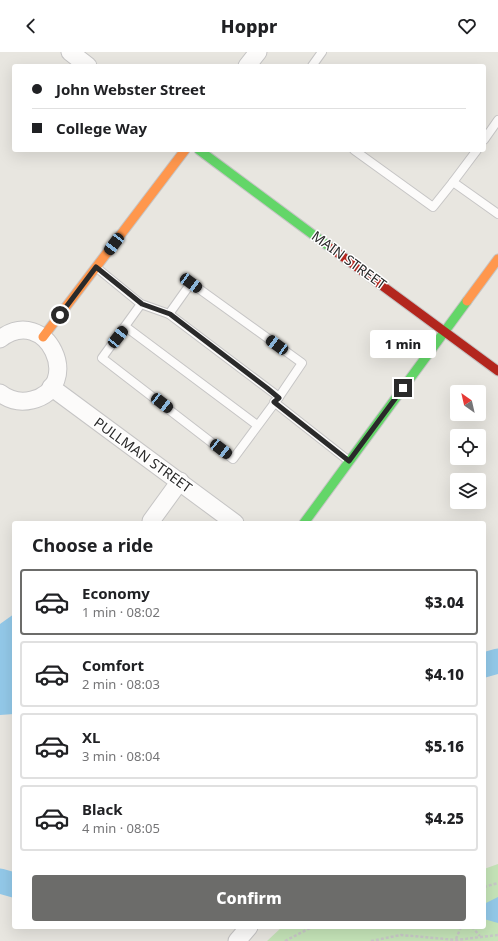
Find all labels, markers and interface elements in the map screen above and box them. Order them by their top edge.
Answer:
text: Hoppr [221,14,277,38]
icon: back [20,15,42,37]
icon: heart [456,15,478,37]
text: John Webster Street [56,79,206,99]
text: College Way [56,118,147,138]
street label: MAIN STREET [308,226,391,293]
car [102,231,126,257]
car [178,271,204,295]
route start [51,306,69,324]
car [106,324,130,350]
callout: 1 min [370,330,436,358]
car [264,333,290,357]
text: 1 min [385,335,421,353]
route end [394,379,412,397]
north arrow [450,385,486,421]
map controls [450,385,486,509]
car [149,391,175,415]
street label: PULLMAN STREET [90,413,196,497]
button: locate [450,429,486,465]
car [208,437,234,461]
button: layers [450,473,486,509]
text: Choose a ride [32,533,153,557]
text: Economy [82,583,150,603]
icon: car [34,584,70,620]
text: $3.04 [425,592,464,612]
text: 1 min · 08:02 [82,603,160,621]
text: Comfort [82,655,144,675]
icon: car [34,656,70,692]
text: $4.10 [425,664,464,684]
text: 2 min · 08:03 [82,675,160,693]
text: XL [82,727,100,747]
icon: car [34,728,70,764]
text: $5.16 [425,736,464,756]
text: 3 min · 08:04 [82,747,160,765]
text: Black [82,799,122,819]
icon: car [34,800,70,836]
text: $4.25 [425,808,464,828]
text: 4 min · 08:05 [82,819,160,837]
button: Confirm [32,875,466,921]

